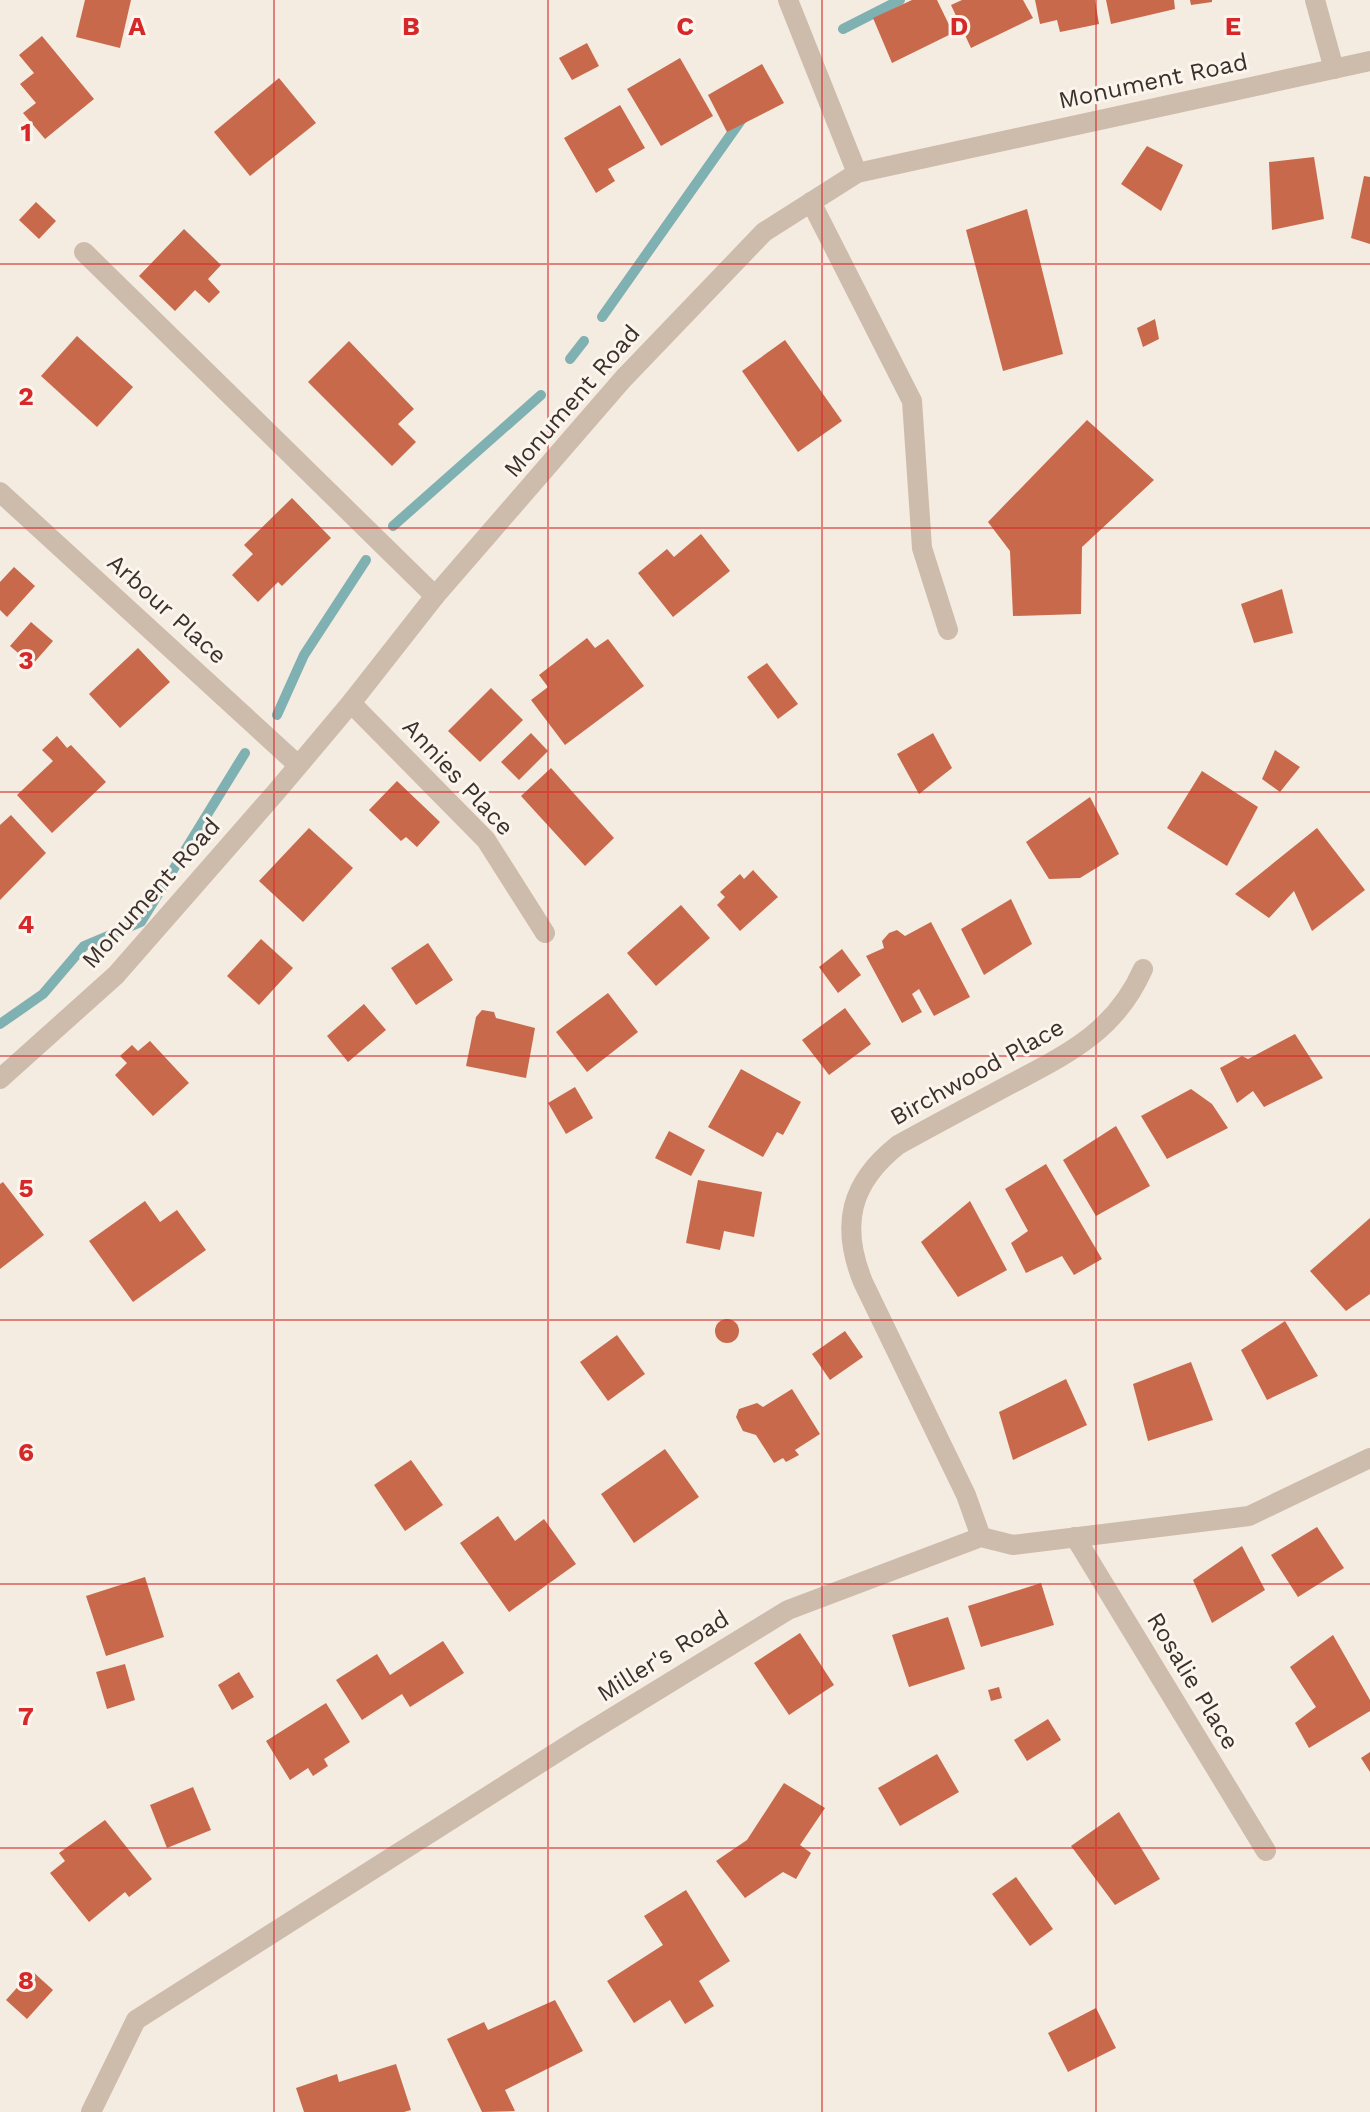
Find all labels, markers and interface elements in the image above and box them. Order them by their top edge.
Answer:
text: A [128,11,146,41]
text: B [402,11,420,41]
text: C [676,11,694,41]
text: D [950,11,968,41]
text: E [1225,11,1241,41]
street label: Monument Road [1056,47,1250,115]
text: 1 [20,117,32,147]
street label: Monument Road [498,319,646,483]
text: 2 [18,381,34,411]
street label: Arbour Place [102,548,232,670]
text: 3 [18,645,34,675]
street label: Annies Place [397,713,519,841]
street label: Monument Road [76,812,226,974]
text: 4 [18,909,35,939]
street label: Birchwood Place [885,1013,1069,1131]
text: 5 [18,1173,34,1203]
text: 6 [18,1437,34,1467]
street label: Miller's Road [592,1604,734,1708]
street label: Rosalie Place [1141,1607,1245,1755]
text: 7 [18,1701,34,1731]
text: 8 [18,1965,34,1995]

